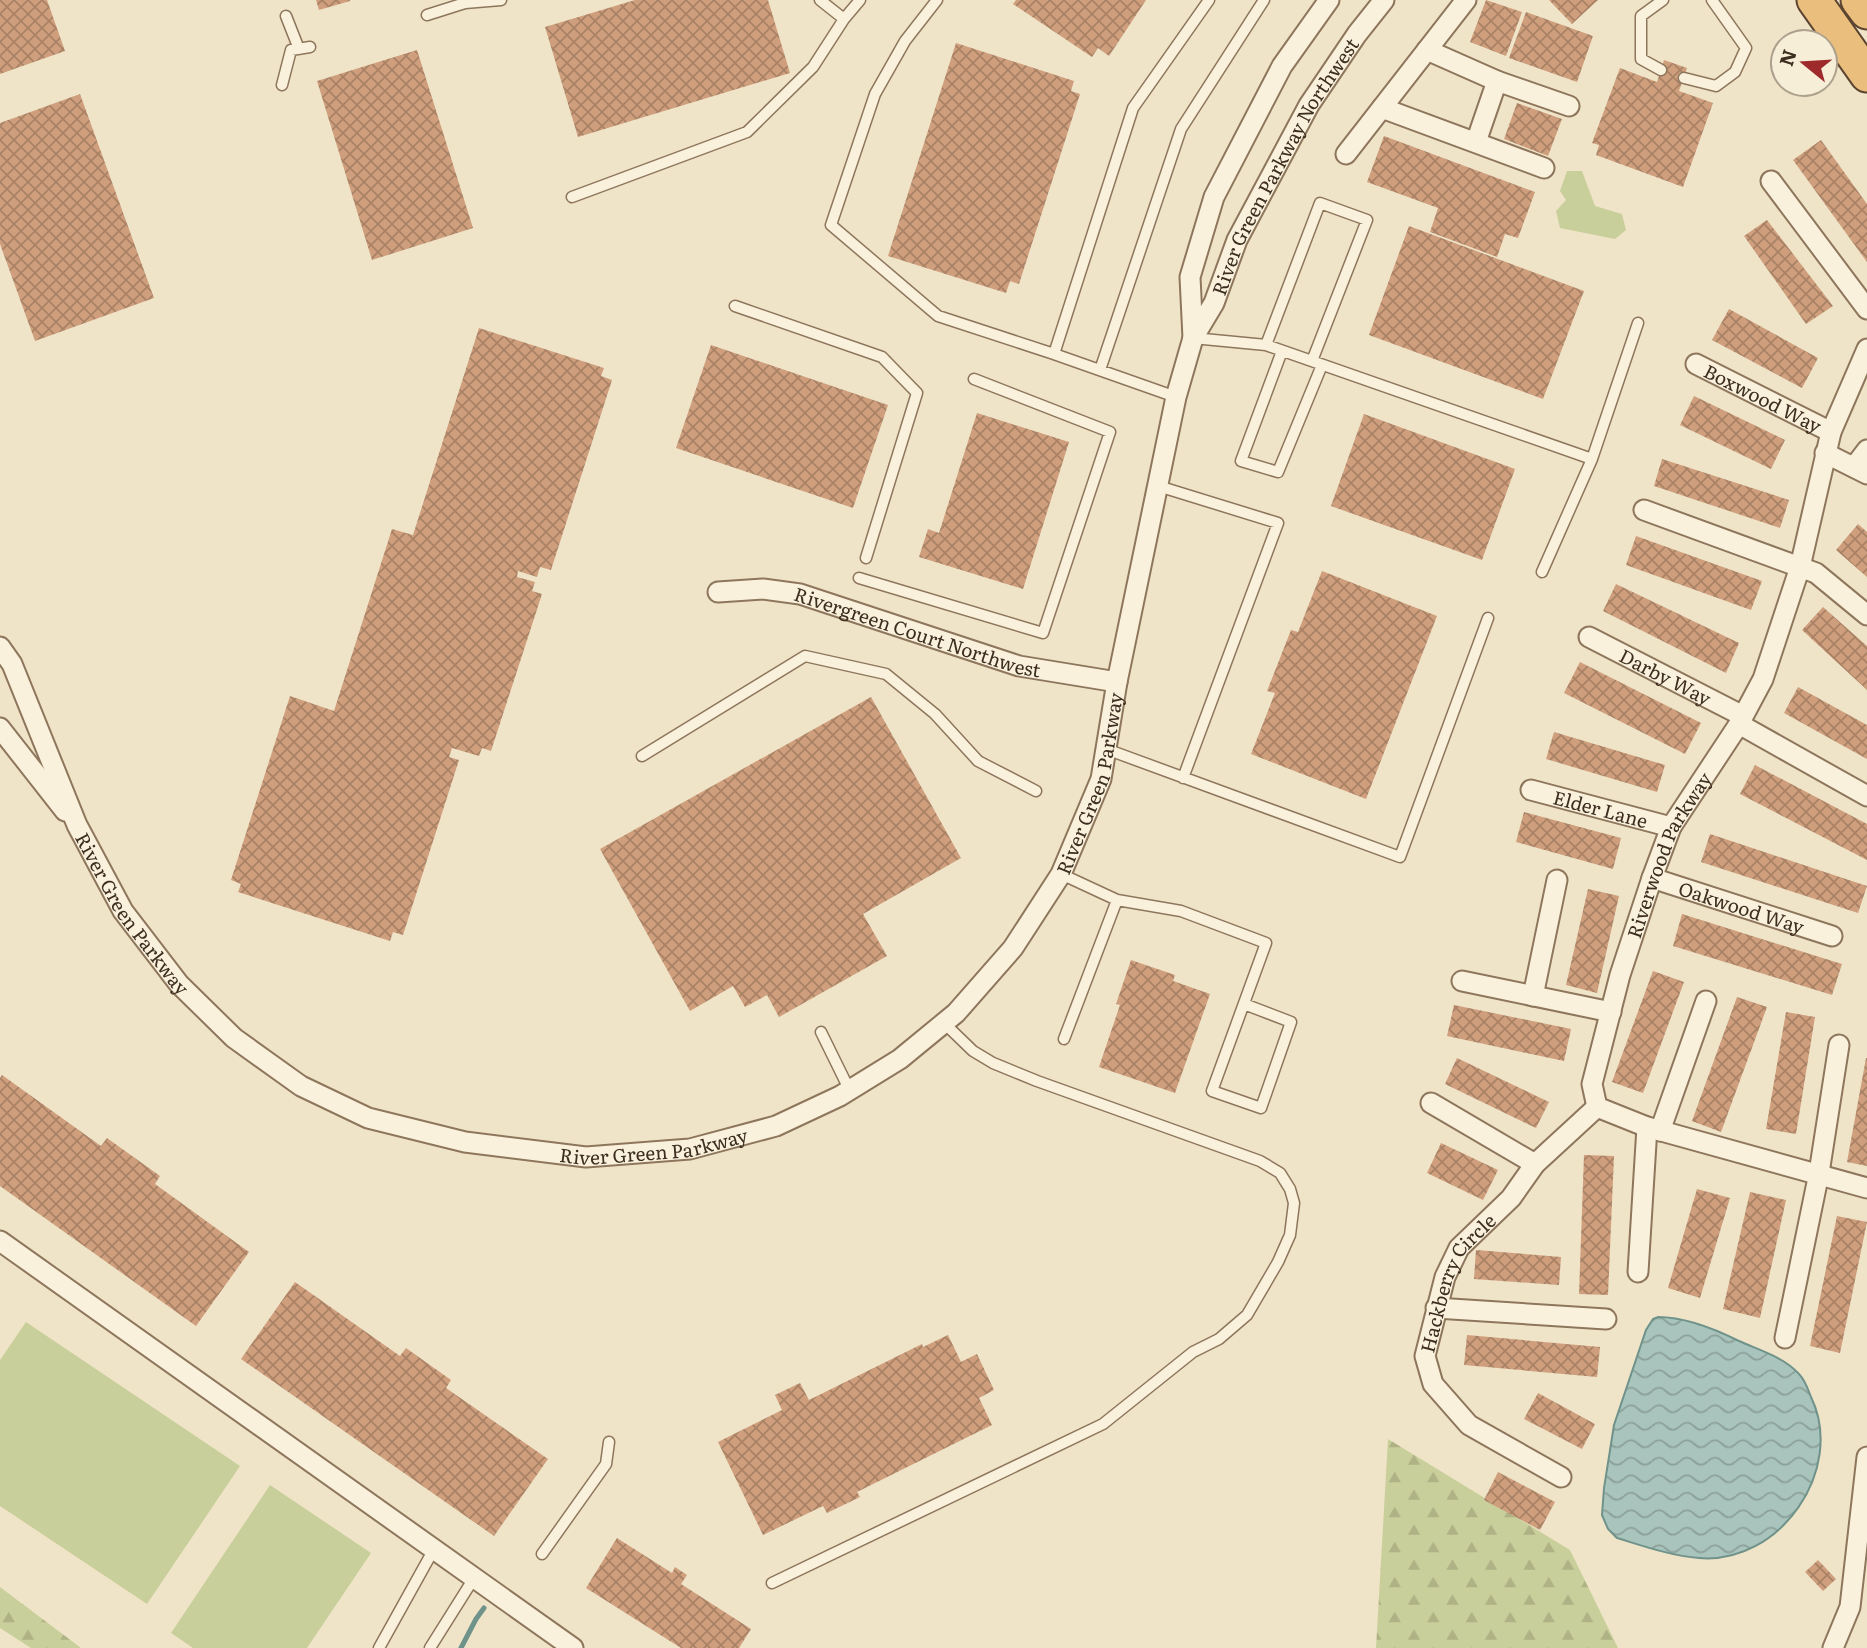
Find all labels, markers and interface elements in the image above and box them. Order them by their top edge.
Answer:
north arrow [1769,28,1839,98]
street label: River Green Parkway Northwest [1204,32,1365,299]
text: N [1771,45,1803,69]
street label: Boxwood Way [1699,356,1827,439]
street label: Rivergreen Court Northwest [791,579,1043,683]
street label: Darby Way [1615,641,1716,712]
street label: River Green Parkway [1048,690,1129,878]
street label: Riverwood Parkway [1619,766,1718,942]
street label: Elder Lane [1550,783,1651,834]
street label: River Green Parkway [69,827,196,1001]
street label: Oakwood Way [1675,874,1808,940]
street label: River Green Parkway [558,1120,751,1172]
street label: Hackberry Circle [1412,1206,1502,1355]

